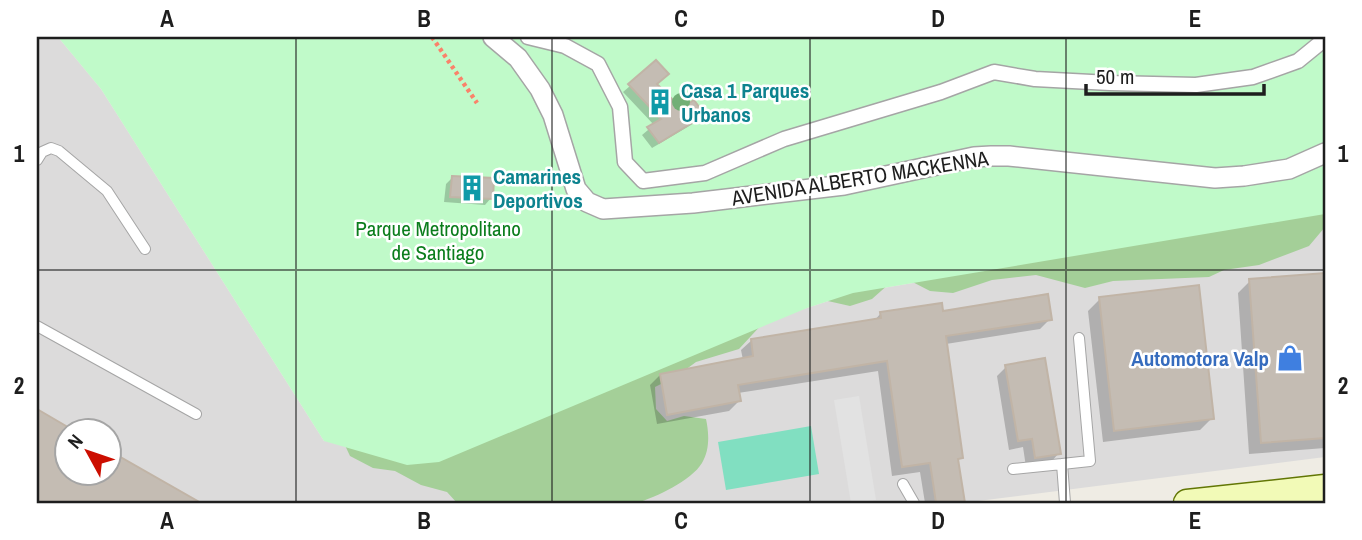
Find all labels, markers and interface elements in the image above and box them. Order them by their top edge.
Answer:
text: A [160,3,174,34]
text: B [417,3,431,34]
text: C [674,3,688,34]
text: D [931,3,945,34]
text: E [1189,3,1201,34]
scale bar [1086,52,1264,96]
text: 50 m [1096,62,1134,91]
place label: Casa 1 Parques Urbanos [681,76,809,129]
building icon: Casa 1 Parques Urbanos [645,87,675,117]
text: 1 [14,138,25,169]
text: 1 [1338,138,1349,169]
street label: AVENIDA ALBERTO MACKENNA [729,143,991,213]
place label: Camarines Deportivos [493,162,583,215]
building icon: Camarines Deportivos [457,173,487,203]
park label: Parque Metropolitano de Santiago [355,214,521,267]
shop icon: Automotora Valp [1275,343,1305,373]
place label: Automotora Valp [1131,344,1269,373]
text: 2 [14,370,24,401]
text: 2 [1338,370,1348,401]
north arrow [52,418,122,488]
text: N [61,428,89,454]
text: A [160,505,174,536]
text: B [417,505,431,536]
text: C [674,505,688,536]
text: D [931,505,945,536]
text: E [1189,505,1201,536]

